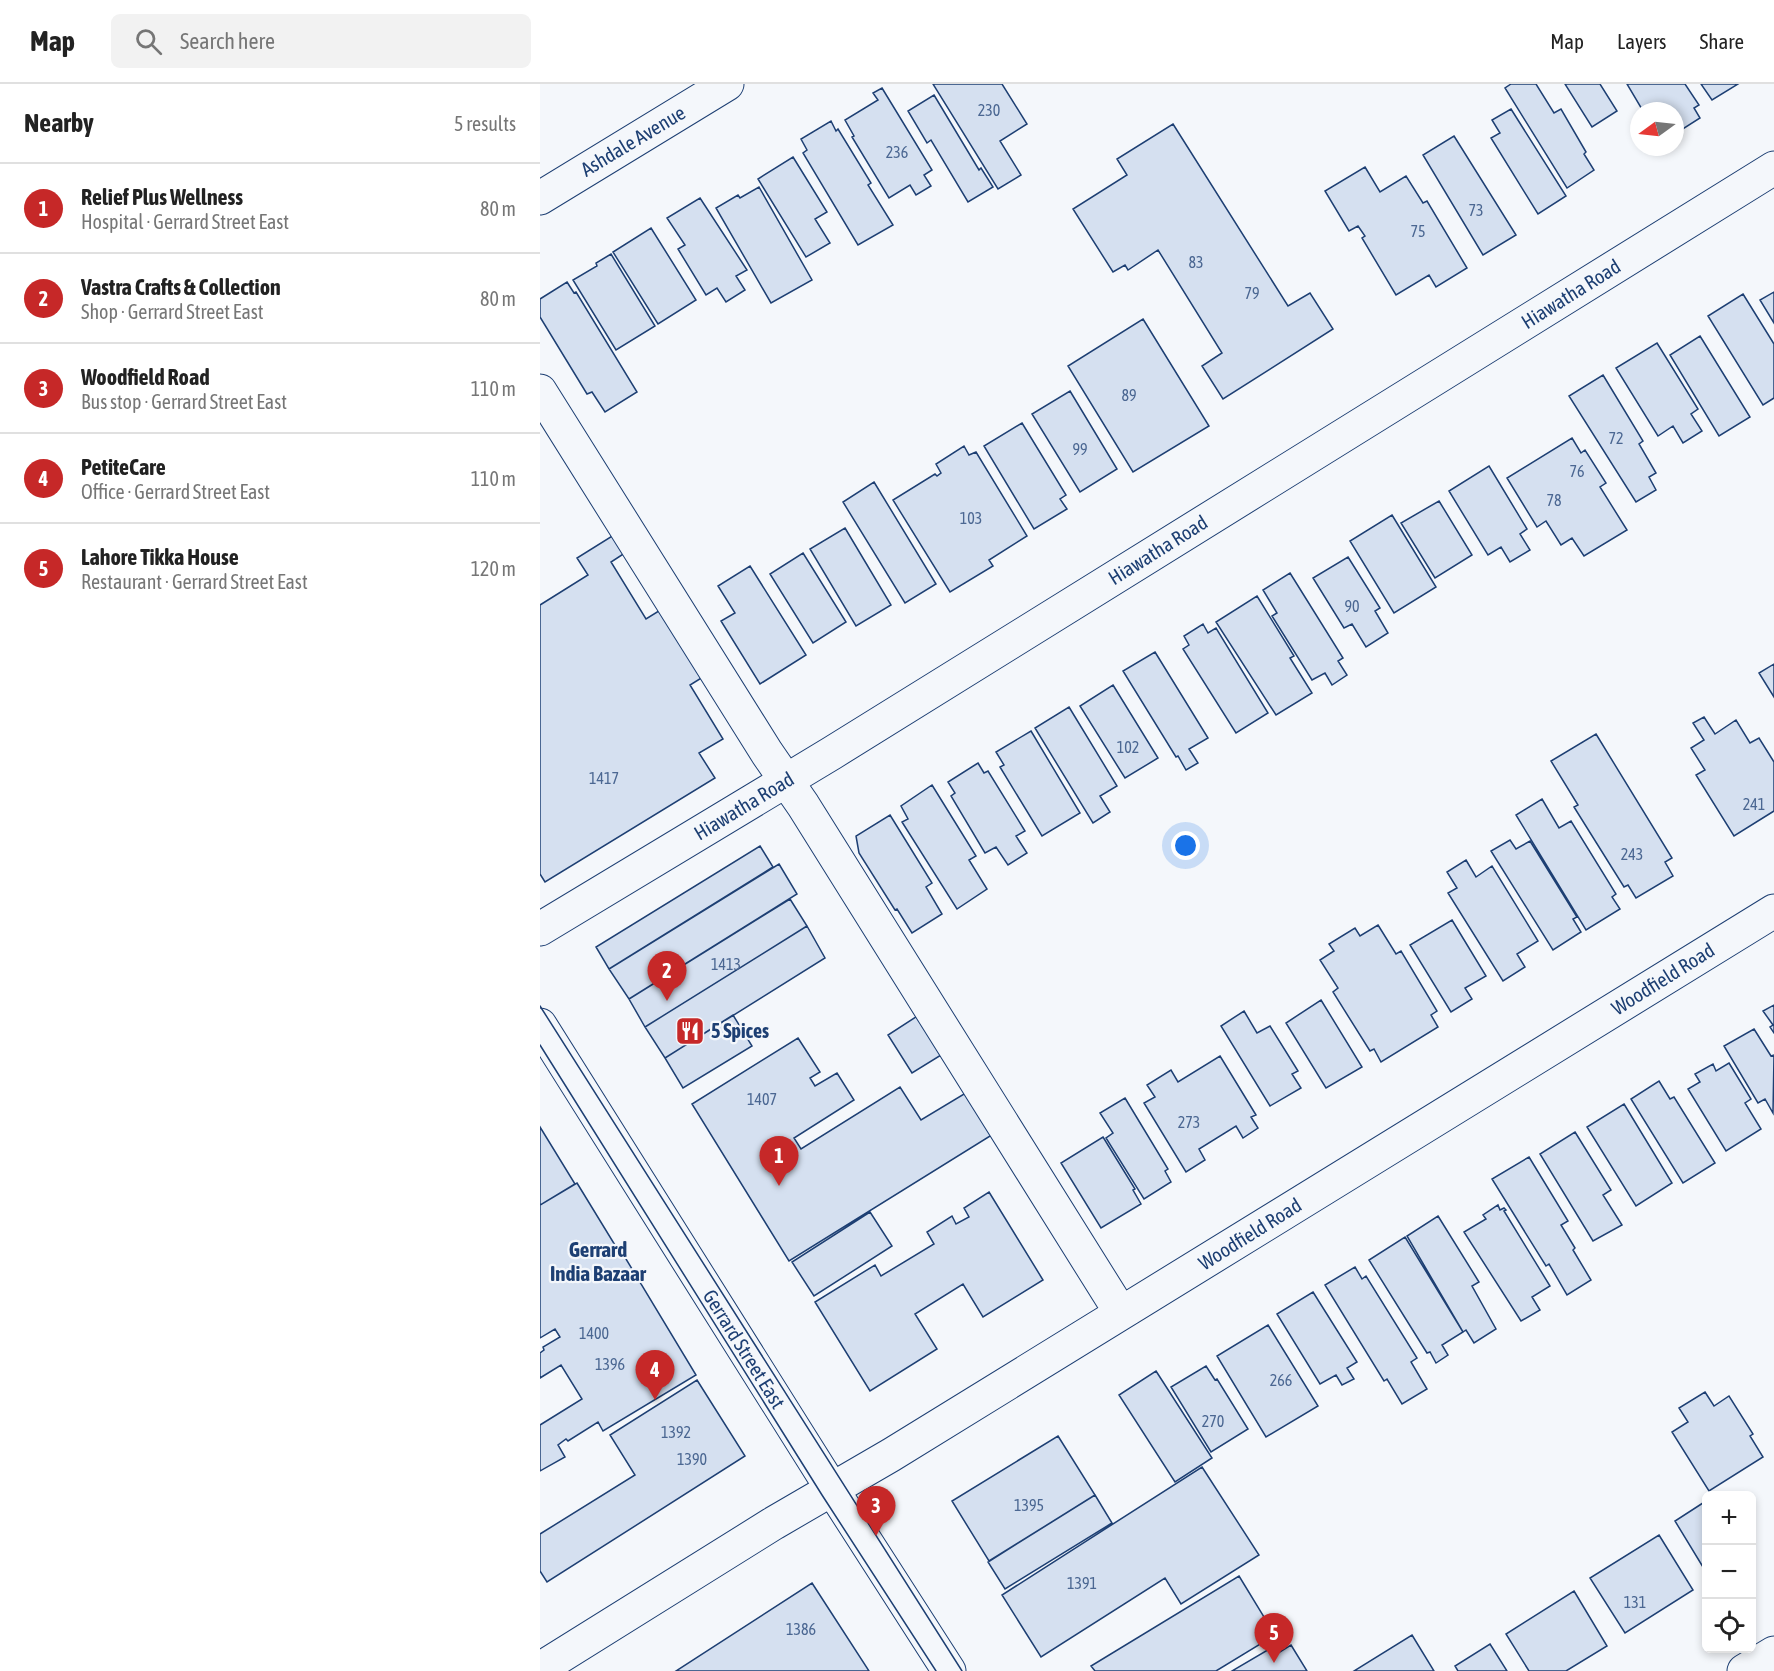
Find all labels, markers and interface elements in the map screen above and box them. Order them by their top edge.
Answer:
search box [111,14,531,68]
text: Map [30,25,75,57]
icon: search [132,25,165,58]
text: Search here [180,28,275,54]
text: Map [1550,29,1584,53]
text: Layers [1617,29,1667,53]
text: Share [1700,29,1744,53]
street label: Ashdale Avenue [576,100,689,181]
house number: 230 [978,101,1000,119]
north arrow [1630,102,1684,156]
text: Nearby [24,108,94,138]
text: 5 results [454,112,516,135]
house number: 236 [886,143,908,161]
text: Relief Plus Wellness [81,184,243,210]
text: 1 [39,197,48,220]
text: 80 m [480,197,516,220]
house number: 73 [1468,201,1484,219]
text: Hospital · Gerrard Street East [81,210,289,233]
house number: 75 [1410,222,1426,240]
house number: 83 [1188,253,1204,271]
street label: Hiawatha Road [1517,254,1624,333]
text: Vastra Crafts & Collection [81,274,281,300]
house number: 79 [1244,284,1260,302]
text: 2 [39,287,48,310]
text: 80 m [480,287,516,310]
text: Shop · Gerrard Street East [81,300,264,323]
text: Woodfield Road [81,364,210,390]
text: 3 [39,377,48,400]
text: 110 m [471,377,516,400]
house number: 89 [1121,386,1137,404]
text: Bus stop · Gerrard Street East [81,390,287,413]
house number: 72 [1608,429,1624,447]
house number: 99 [1072,440,1088,458]
text: PetiteCare [81,454,166,480]
house number: 76 [1569,462,1585,480]
text: 4 [39,467,48,490]
text: 110 m [471,467,516,490]
text: Office · Gerrard Street East [81,480,270,503]
house number: 78 [1546,491,1562,509]
house number: 103 [960,509,982,527]
street label: Hiawatha Road [1104,510,1211,589]
text: Lahore Tikka House [81,544,239,570]
text: 5 [39,557,48,580]
text: 120 m [471,557,516,580]
text: Restaurant · Gerrard Street East [81,570,308,593]
house number: 90 [1344,597,1360,615]
house number: 102 [1117,738,1139,756]
street label: Hiawatha Road [690,767,798,844]
house number: 1417 [589,769,619,787]
house number: 241 [1743,795,1765,813]
your location [1171,831,1200,860]
house number: 243 [1621,845,1643,863]
street label: Woodfield Road [1607,938,1718,1019]
pin: 2 [648,952,686,1001]
house number: 1413 [711,955,741,973]
restaurant icon: 5 Spices [674,1015,706,1047]
place label: 5 Spices [711,1019,769,1042]
house number: 1407 [747,1090,777,1108]
house number: 273 [1178,1113,1200,1131]
pin: 1 [760,1136,798,1186]
street label: Woodfield Road [1194,1193,1305,1274]
district label: Gerrard India Bazaar [550,1237,647,1285]
street label: Gerrard Street East [699,1285,790,1413]
house number: 1400 [579,1324,609,1342]
pin: 4 [636,1350,674,1400]
house number: 1396 [595,1355,625,1373]
house number: 266 [1270,1371,1292,1389]
house number: 270 [1202,1412,1224,1430]
house number: 1392 [661,1423,691,1441]
house number: 1390 [677,1450,707,1468]
pin: 3 [856,1486,896,1536]
map controls [1702,1491,1756,1653]
button: + [1702,1491,1756,1545]
house number: 1395 [1014,1496,1044,1514]
button: − [1702,1545,1756,1599]
house number: 1391 [1067,1574,1097,1592]
house number: 131 [1624,1593,1646,1611]
button: locate [1702,1599,1756,1653]
pin: 5 [1254,1614,1294,1663]
house number: 1386 [786,1620,816,1638]

